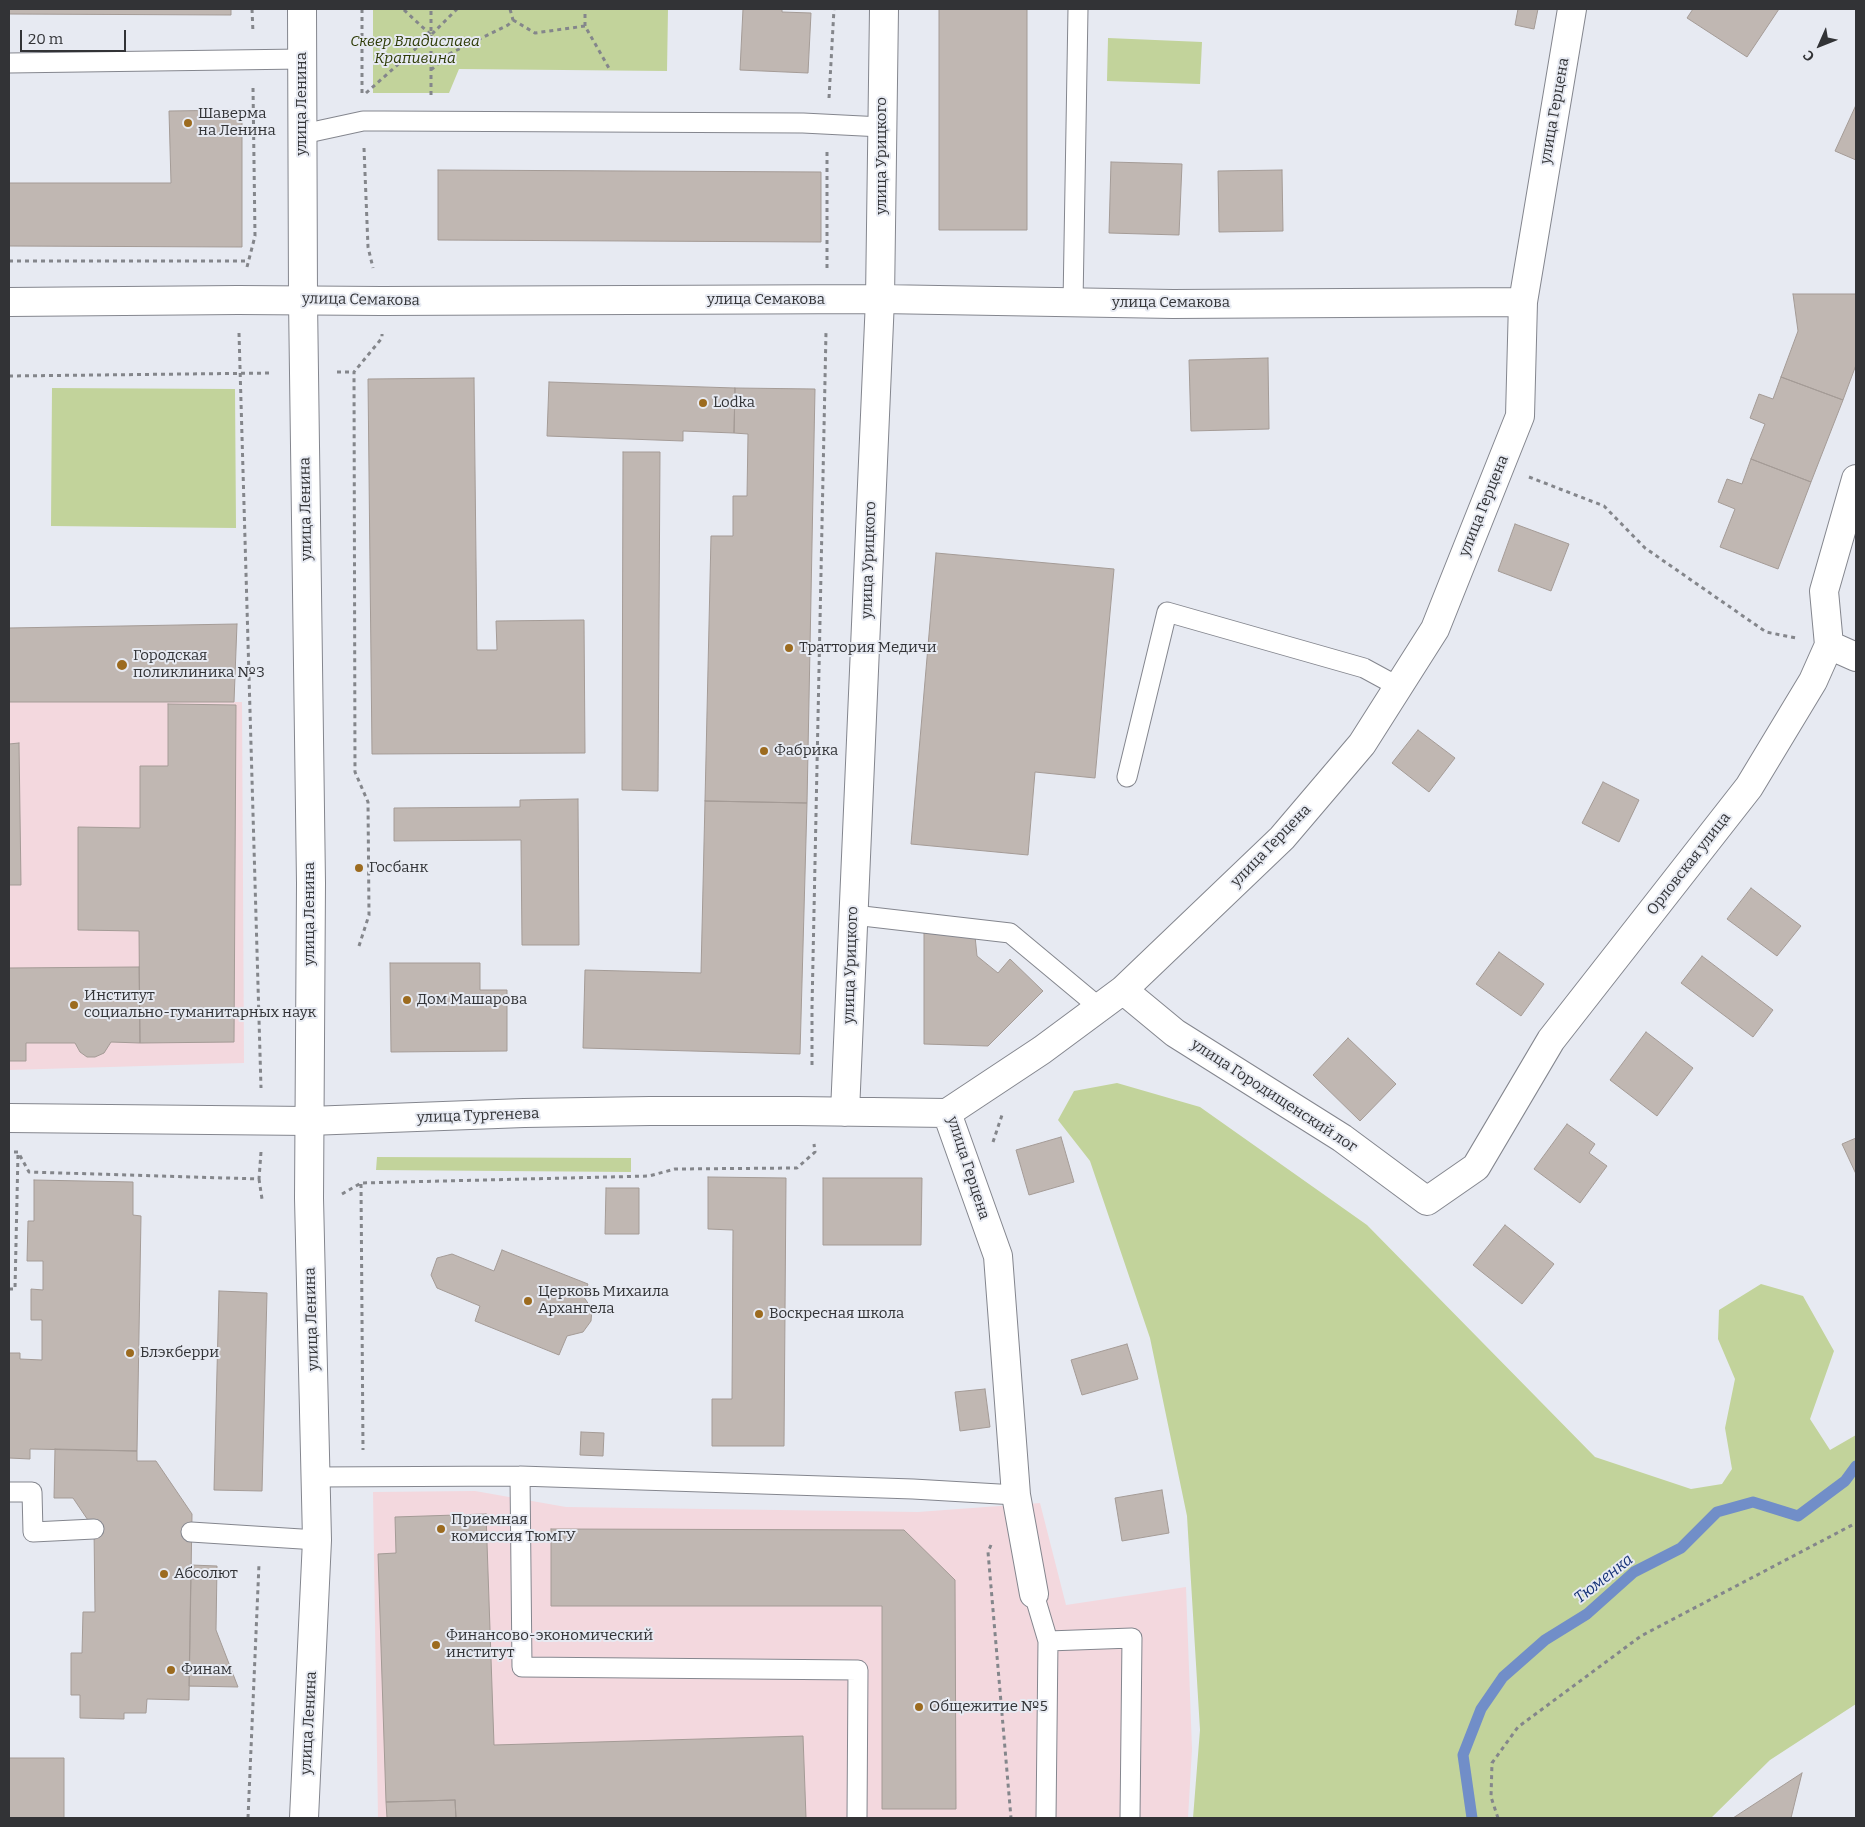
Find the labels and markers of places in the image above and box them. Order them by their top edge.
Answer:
place label: Шаверма на Ленина [198,105,276,140]
marker: Шаверма на Ленина [182,117,194,129]
place label: Lodka [713,394,755,412]
marker: Lodka [697,397,709,409]
place label: Траттория Медичи [799,639,937,657]
marker: Траттория Медичи [783,642,795,654]
place label: Городская поликлиника №3 [133,647,265,682]
marker: Городская поликлиника №3 [115,658,129,672]
place label: Фабрика [774,742,838,760]
marker: Фабрика [758,745,770,757]
place label: Госбанк [369,859,428,877]
marker: Госбанк [353,862,365,874]
place label: Институт социально-гуманитарных наук [84,987,316,1022]
place label: Дом Машарова [417,991,527,1009]
marker: Дом Машарова [401,994,413,1006]
marker: Институт социально-гуманитарных наук [68,999,80,1011]
place label: Церковь Михаила Архангела [538,1283,669,1318]
marker: Церковь Михаила Архангела [522,1295,534,1307]
place label: Воскресная школа [769,1305,904,1323]
marker: Воскресная школа [753,1308,765,1320]
place label: Блэкберри [140,1344,219,1362]
marker: Блэкберри [124,1347,136,1359]
place label: Приемная комиссия ТюмГУ [451,1511,576,1546]
marker: Приемная комиссия ТюмГУ [435,1523,447,1535]
place label: Абсолют [174,1565,238,1583]
marker: Абсолют [158,1568,170,1580]
place label: Финансово-экономический институт [446,1627,653,1662]
marker: Финансово-экономический институт [430,1639,442,1651]
place label: Финам [181,1661,232,1679]
marker: Финам [165,1664,177,1676]
place label: Общежитие №5 [929,1698,1048,1716]
marker: Общежитие №5 [913,1701,925,1713]

